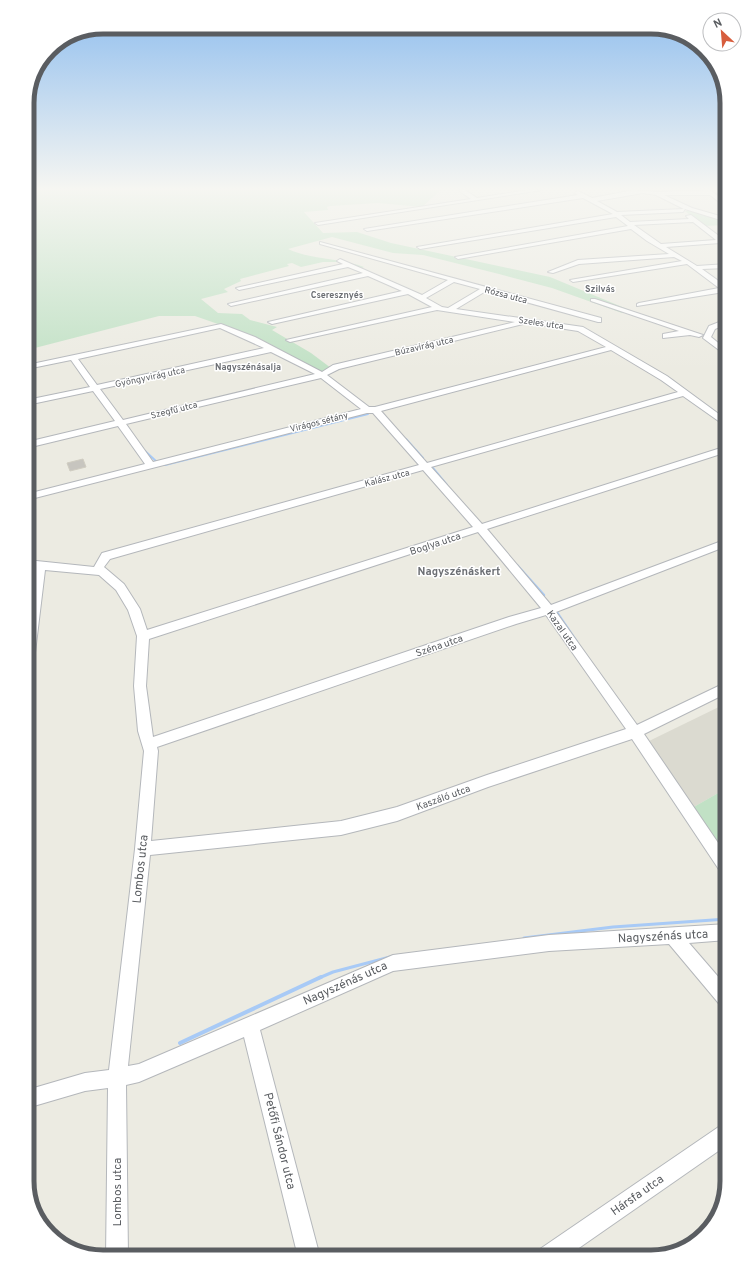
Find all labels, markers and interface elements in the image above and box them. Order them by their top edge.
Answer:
north arrow [702,12,742,52]
text: N [711,16,725,32]
district label: Szilvás [585,284,615,295]
street label: Rózsa utca [483,285,529,307]
district label: Cseresznyés [311,290,363,301]
street label: Szeles utca [518,315,565,332]
street label: Búzavirág utca [394,334,455,359]
district label: Nagyszénásalja [215,362,281,373]
street label: Gyöngyvirág utca [114,365,186,390]
street label: Szegfű utca [150,399,199,422]
street label: Virágos sétány [289,410,350,435]
street label: Kalász utca [364,467,411,490]
street label: Boglya utca [408,530,463,559]
district label: Nagyszénáskert [418,565,500,579]
street label: Kazal utca [543,608,580,654]
street label: Széna utca [414,632,465,661]
street label: Kaszáló utca [415,783,472,814]
street label: Lombos utca [129,834,153,904]
street label: Nagyszénás utca [617,927,709,947]
street label: Nagyszénás utca [301,958,390,1010]
street label: Petőfi Sándor utca [259,1091,299,1191]
street label: Lombos utca [110,1158,126,1226]
street label: Hársfa utca [608,1172,667,1220]

